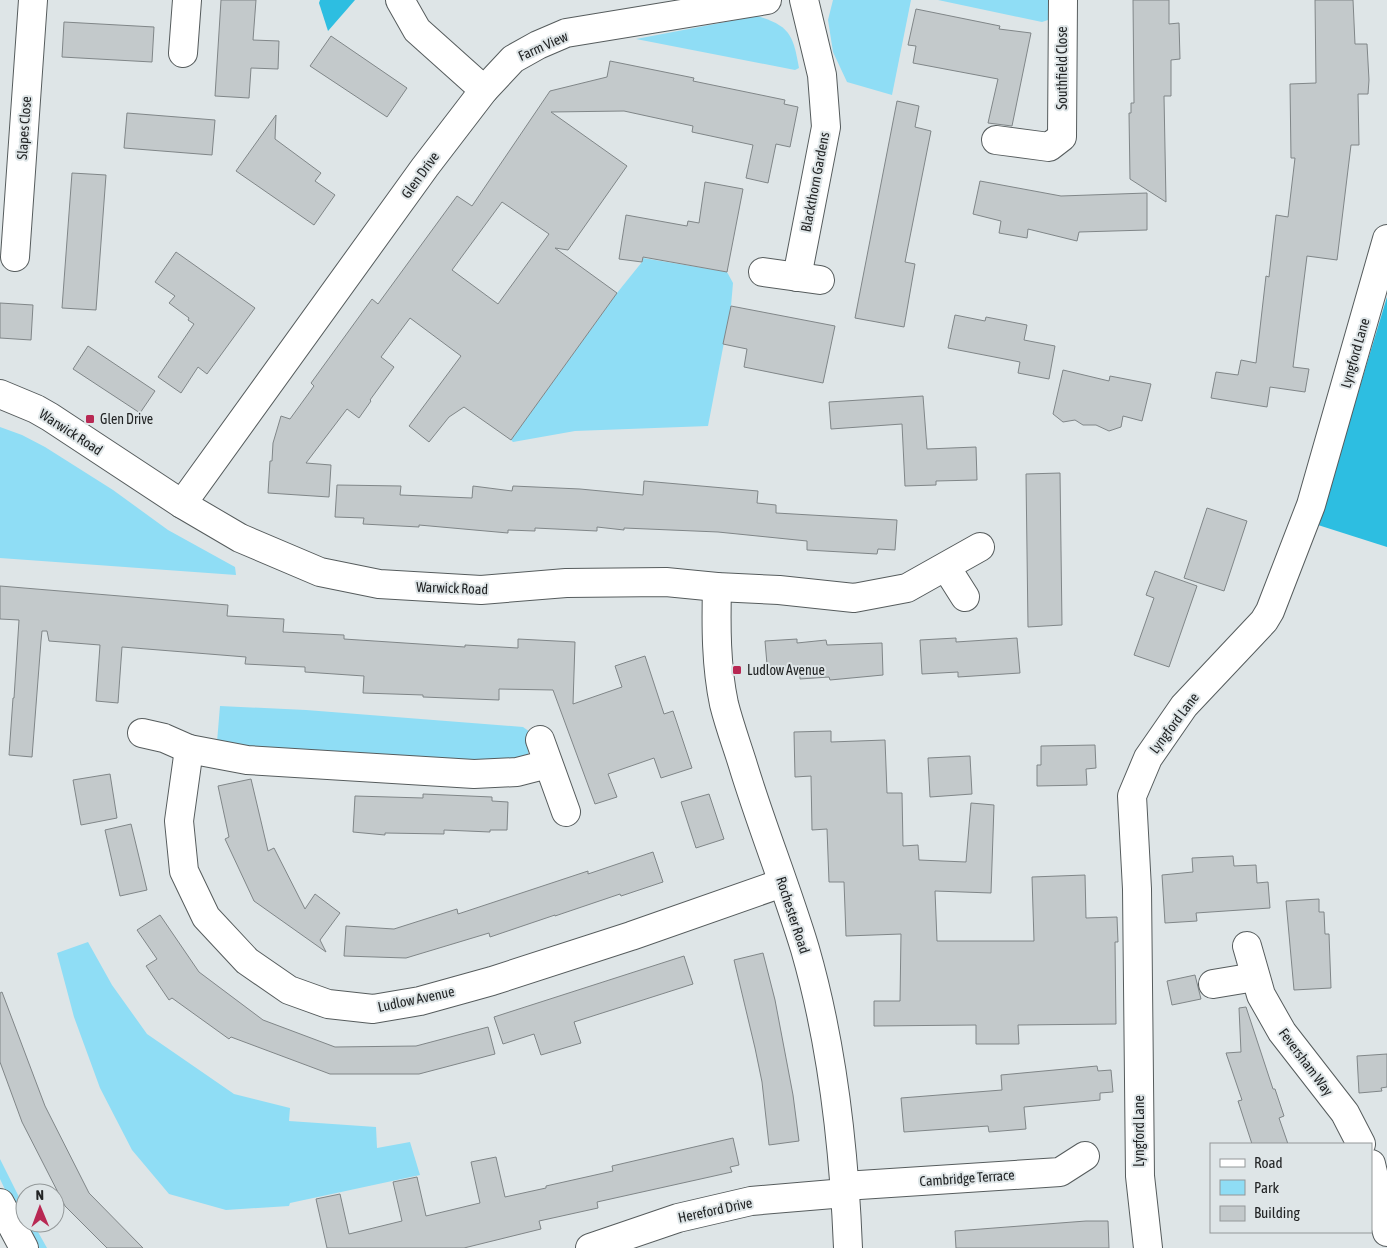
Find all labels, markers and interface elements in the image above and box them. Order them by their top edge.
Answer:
street label: Southfield Close [1054,26,1070,110]
street label: Farm View [516,28,571,64]
street label: Slapes Close [14,96,34,160]
street label: Blackthorn Gardens [797,131,833,233]
street label: Glen Drive [398,149,442,201]
street label: Lyngford Lane [1337,316,1373,390]
street label: Warwick Road [36,406,106,458]
place label: Glen Drive [100,411,153,427]
marker: Glen Drive [84,413,96,425]
street label: Warwick Road [416,579,488,597]
place label: Ludlow Avenue [747,662,825,678]
marker: Ludlow Avenue [731,664,743,676]
street label: Lyngford Lane [1146,690,1202,756]
street label: Rochester Road [773,875,813,955]
street label: Ludlow Avenue [376,983,456,1015]
street label: Feversham Way [1276,1025,1337,1099]
street label: Lyngford Lane [1131,1095,1147,1167]
legend [1210,1143,1372,1233]
text: Road [1254,1154,1283,1171]
street label: Cambridge Terrace [919,1167,1015,1189]
text: Park [1254,1179,1279,1196]
north arrow [15,1183,65,1233]
text: N [36,1187,44,1203]
street label: Hereford Drive [677,1194,753,1226]
text: Building [1254,1204,1300,1221]

